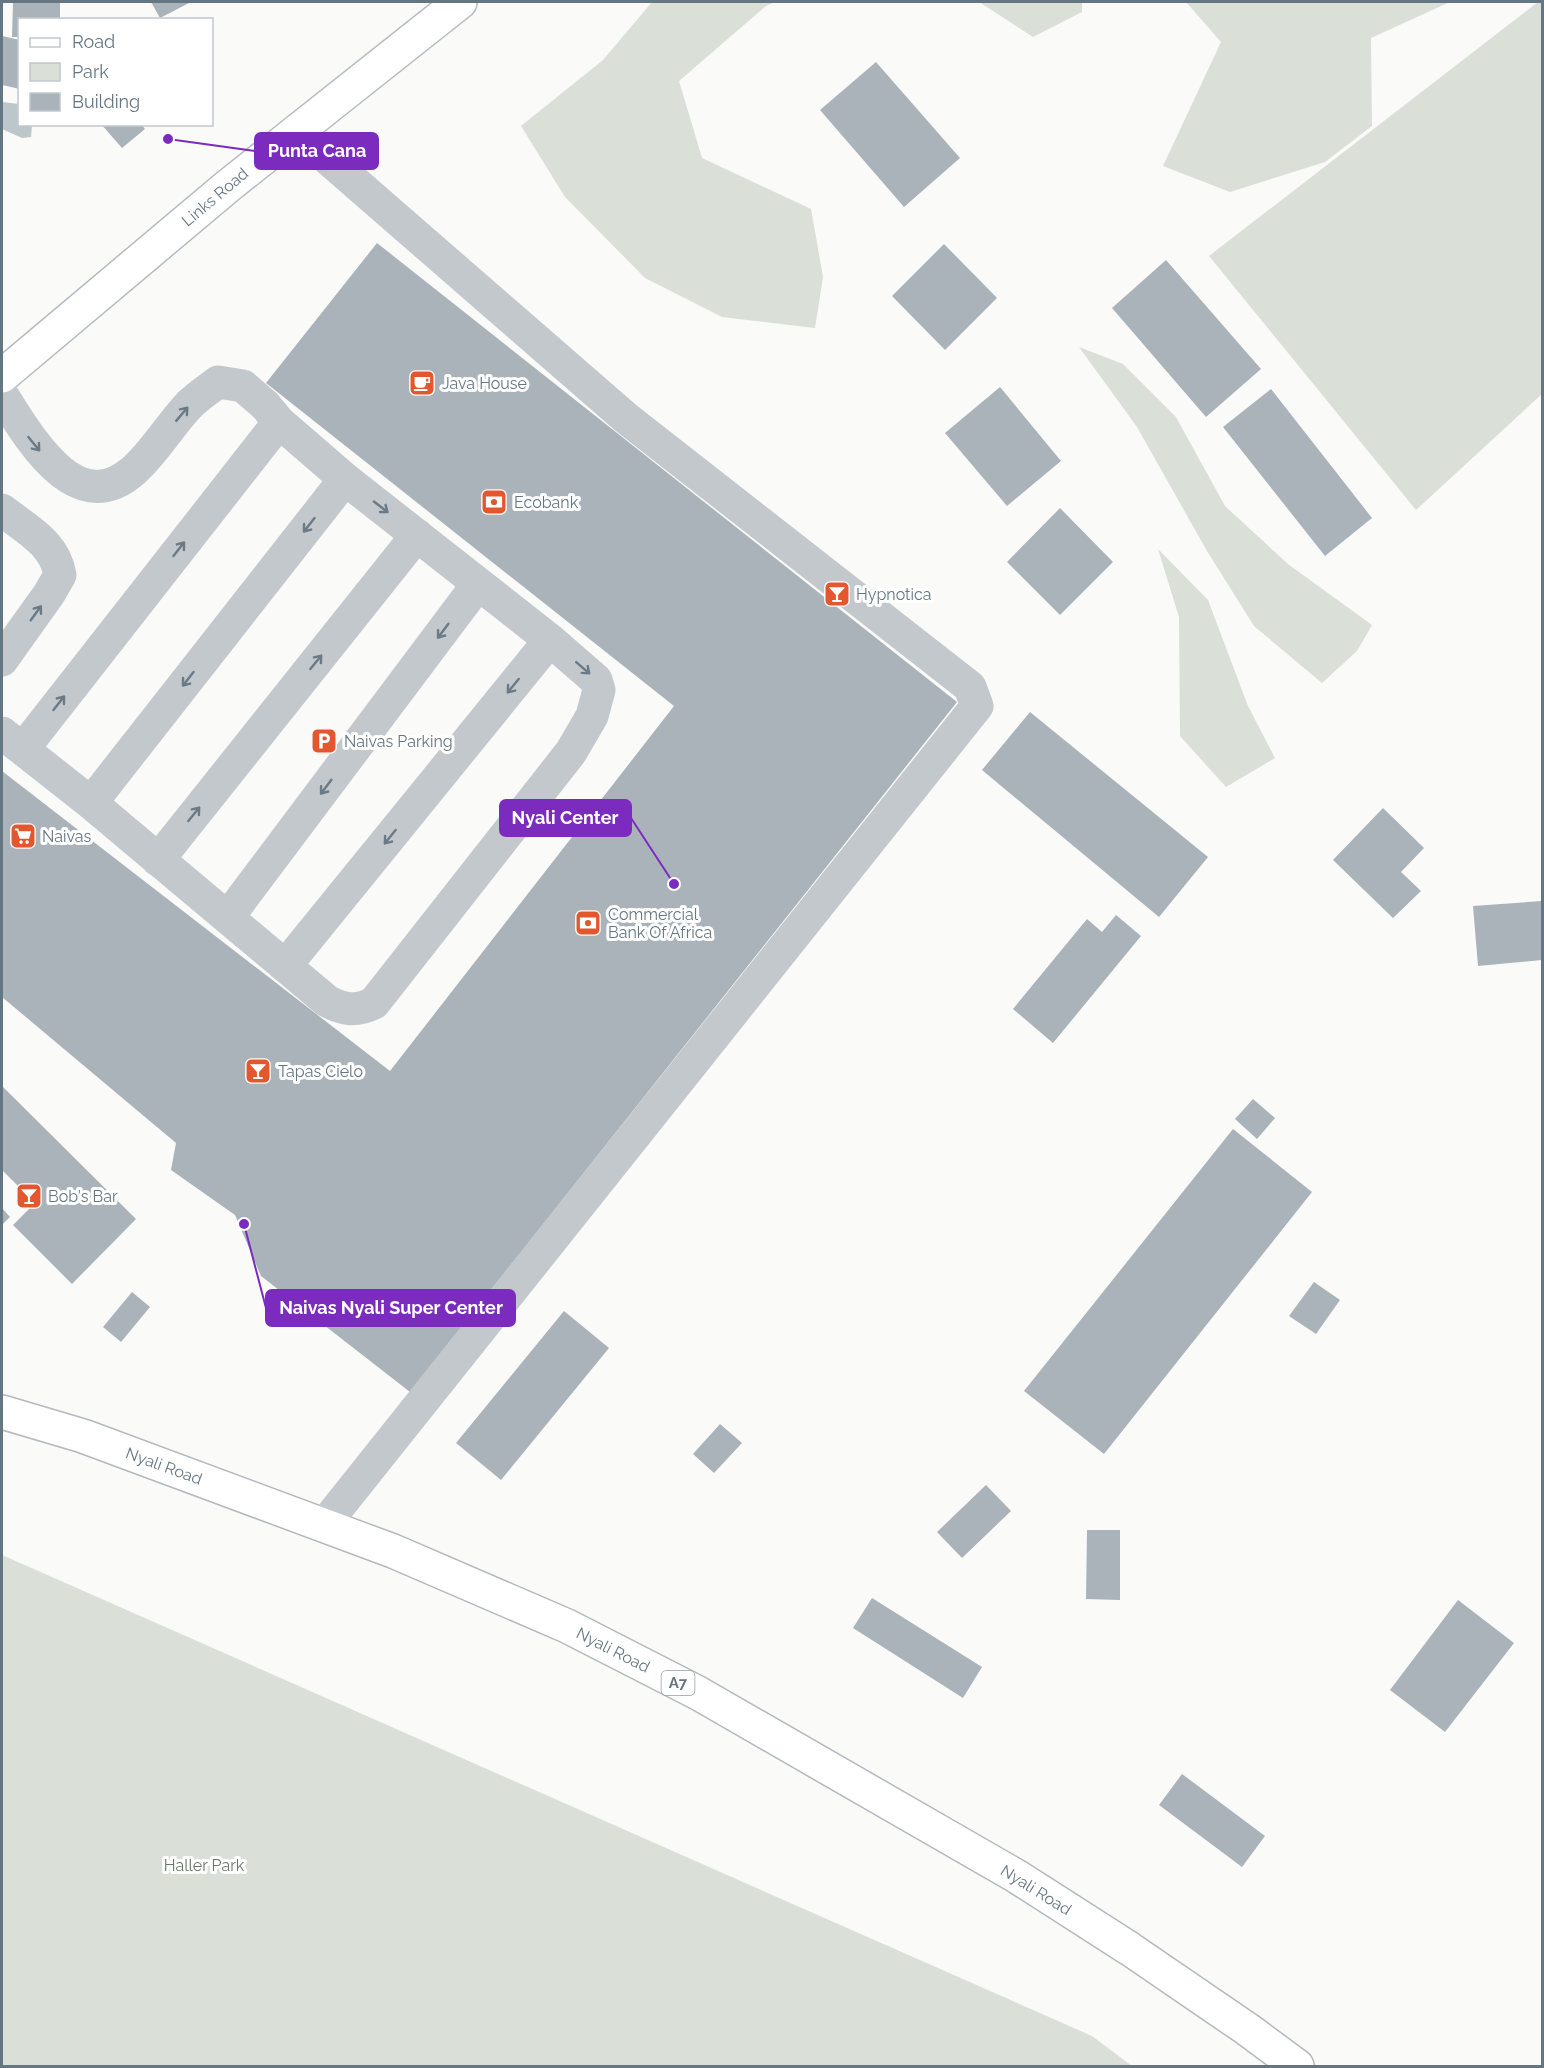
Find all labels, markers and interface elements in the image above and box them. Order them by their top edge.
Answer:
legend [18,18,213,126]
text: Road [72,31,115,52]
text: Park [72,61,109,82]
text: Building [72,91,140,112]
callout: Punta Cana [255,133,378,169]
text: Punta Cana [268,140,366,161]
street label: Links Road [178,164,252,230]
cafe icon: Java House [407,368,437,398]
place label: Java House [442,374,527,393]
one-way arrow [175,407,189,422]
one-way arrow [28,436,41,452]
bank icon: Ecobank [479,487,509,517]
place label: Ecobank [514,493,579,512]
one-way arrow [373,501,389,514]
one-way arrow [302,517,315,533]
one-way arrow [173,542,186,558]
bar icon: Hypnotica [822,579,852,609]
place label: Hypnotica [856,585,931,604]
one-way arrow [30,605,42,621]
one-way arrow [436,623,449,639]
one-way arrow [309,654,322,670]
one-way arrow [575,662,591,675]
one-way arrow [182,671,195,687]
one-way arrow [507,678,520,694]
one-way arrow [53,695,66,711]
parking icon: Naivas Parking [309,726,339,756]
place label: Naivas Parking [344,732,453,751]
one-way arrow [319,779,332,795]
callout: Nyali Center [500,800,631,836]
one-way arrow [188,806,201,822]
text: Nyali Center [512,807,618,828]
supermarket icon: Naivas [8,821,38,851]
place label: Naivas [42,827,92,846]
one-way arrow [384,829,397,845]
place label: Commercial Bank Of Africa [608,905,712,942]
bank icon: Commercial Bank Of Africa [573,908,603,938]
bar icon: Tapas Cielo [243,1056,273,1086]
place label: Tapas Cielo [278,1062,363,1081]
bar icon: Bob's Bar [14,1181,44,1211]
place label: Bob's Bar [48,1187,118,1206]
callout: Naivas Nyali Super Center [266,1290,515,1326]
text: Naivas Nyali Super Center [279,1297,503,1318]
street label: Nyali Road [123,1443,205,1489]
street label: Nyali Road [573,1623,653,1677]
road number: A7 [662,1671,694,1695]
park label: Haller Park [164,1856,245,1875]
street label: Nyali Road [997,1861,1075,1919]

